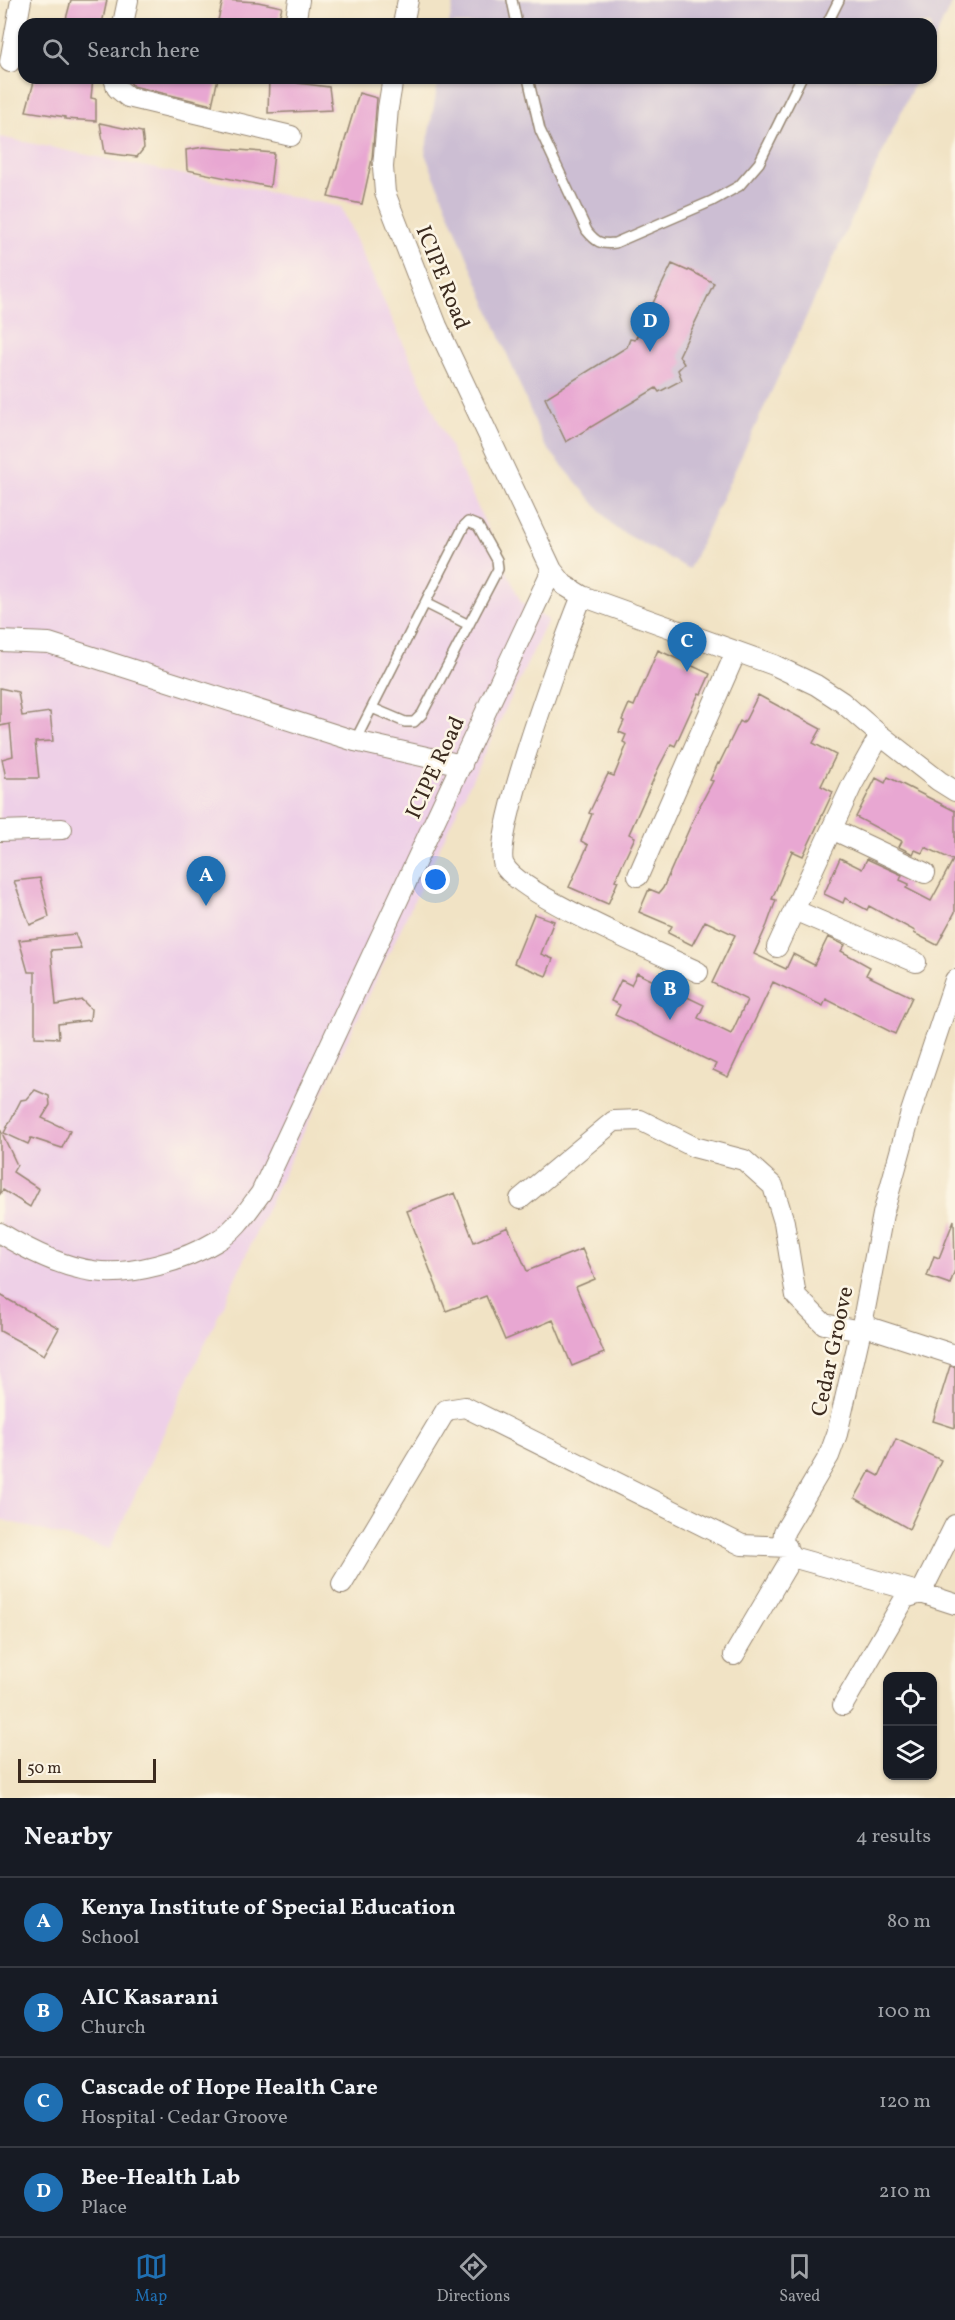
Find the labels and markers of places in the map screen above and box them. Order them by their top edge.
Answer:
pin: D [630,302,670,352]
pin: C [668,622,706,672]
pin: A [186,856,226,906]
pin: B [650,970,690,1020]

